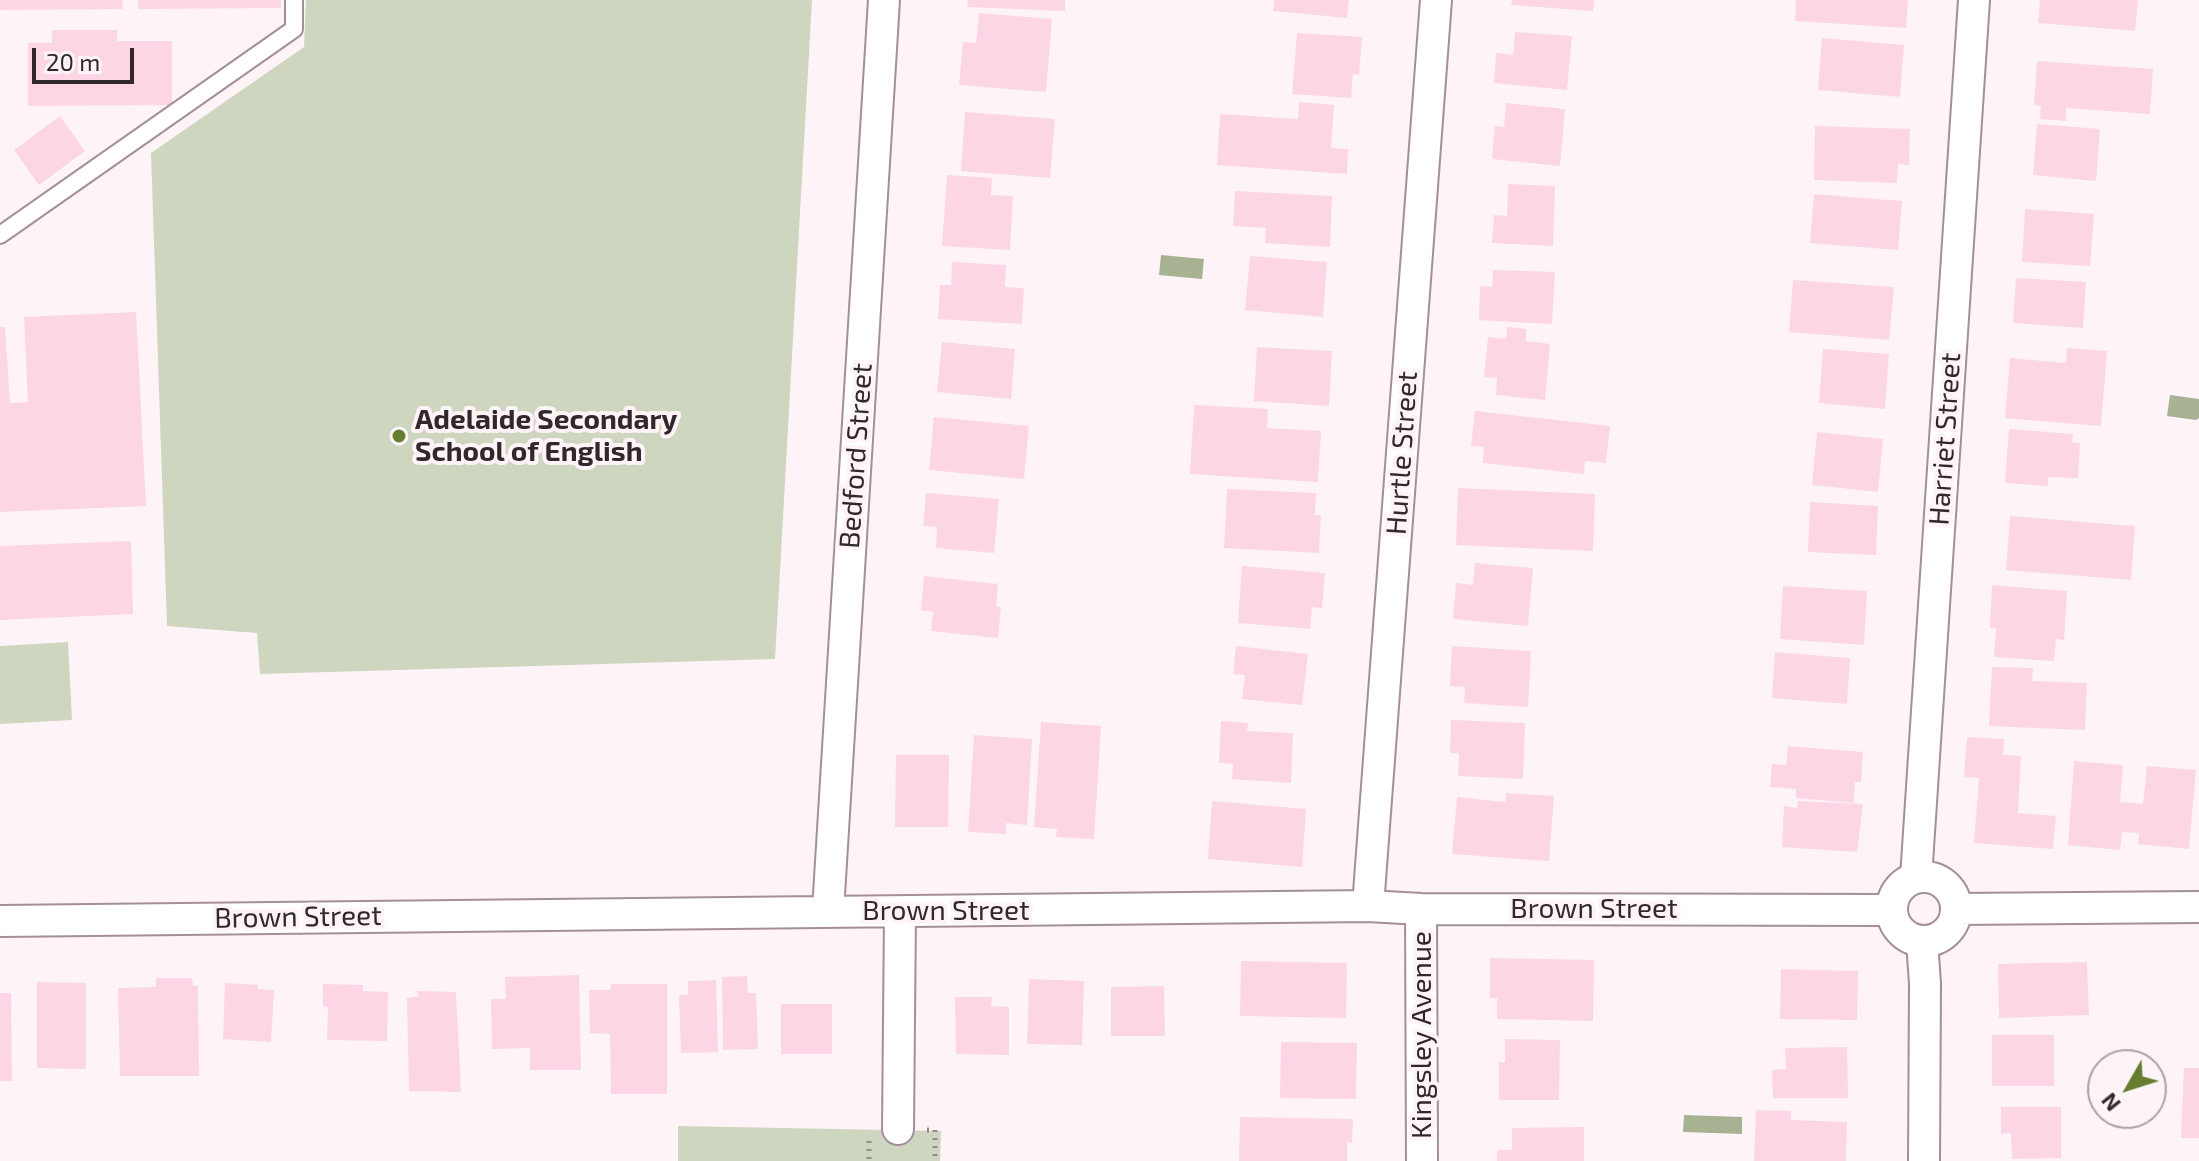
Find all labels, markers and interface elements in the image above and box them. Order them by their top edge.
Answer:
scale bar [36,32,138,82]
text: 20 m [46,47,100,76]
street label: Harriet Street [1922,351,1968,527]
street label: Bedford Street [833,362,879,550]
street label: Hurtle Street [1380,370,1424,536]
place label: Adelaide Secondary School of English [415,403,677,469]
marker: Adelaide Secondary School of English [390,427,408,445]
street label: Brown Street [1510,892,1678,926]
street label: Brown Street [862,894,1030,928]
street label: Brown Street [214,899,382,935]
street label: Kingsley Avenue [1405,931,1439,1139]
north arrow [2087,1049,2167,1129]
text: N [2095,1088,2125,1117]

